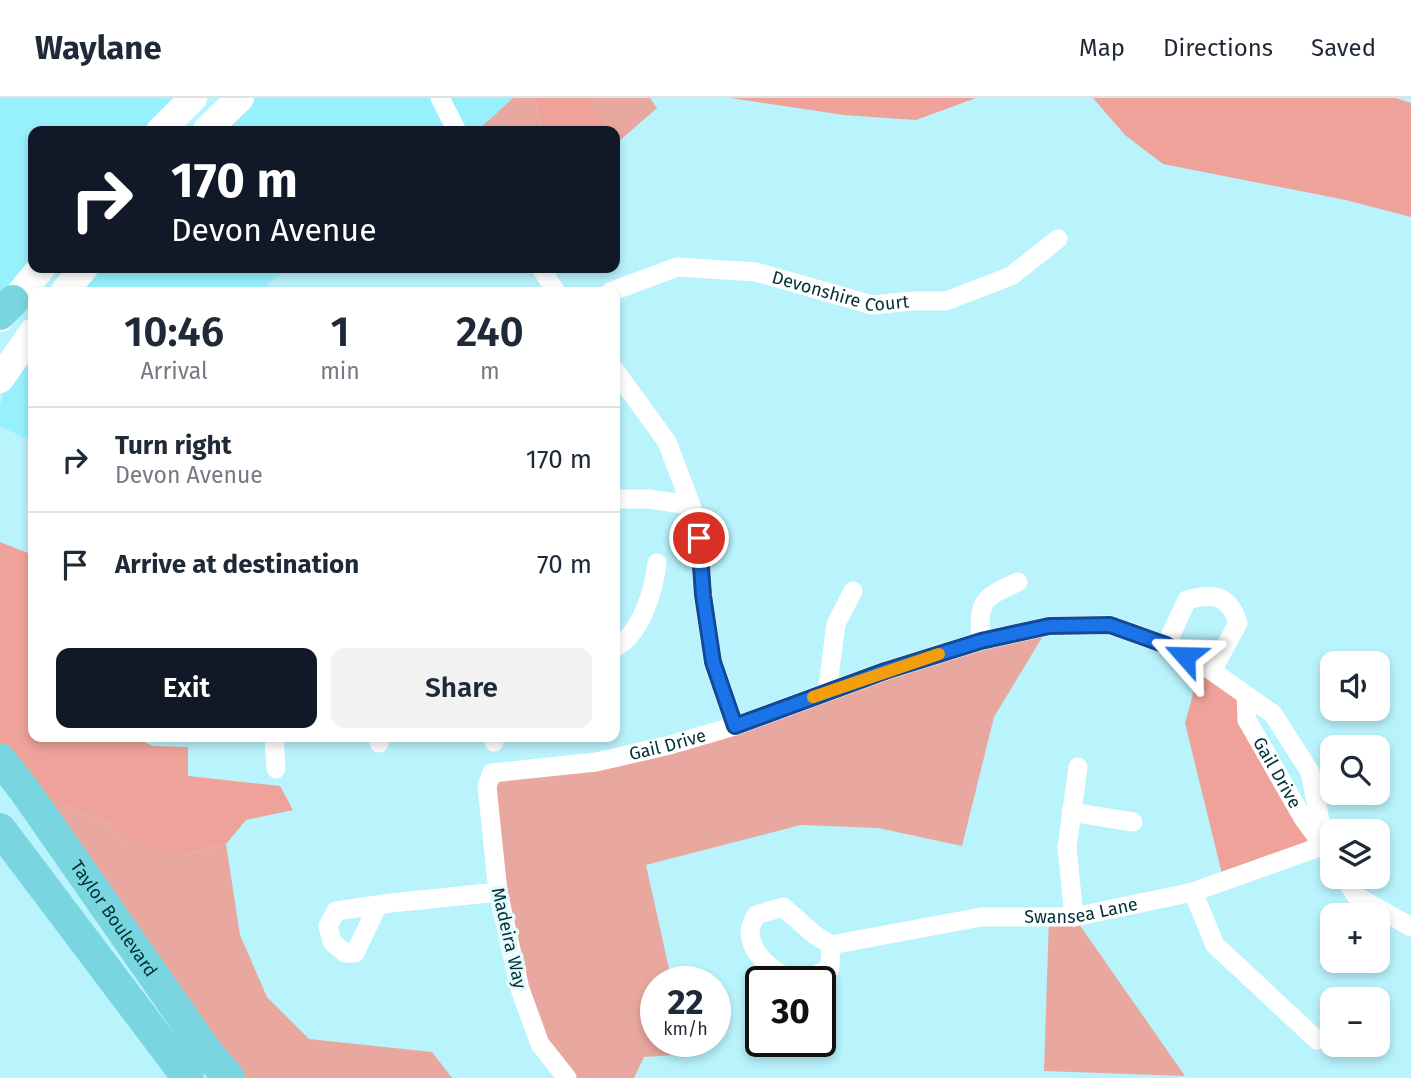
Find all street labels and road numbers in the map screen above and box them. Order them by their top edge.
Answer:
street label: Devonshire Court [769,266,910,316]
street label: Gail Drive [627,724,708,765]
street label: Gail Drive [1248,733,1306,812]
street label: Taylor Boulevard [66,856,162,981]
street label: Madeira Way [487,885,531,991]
street label: Swansea Lane [1024,893,1140,928]

